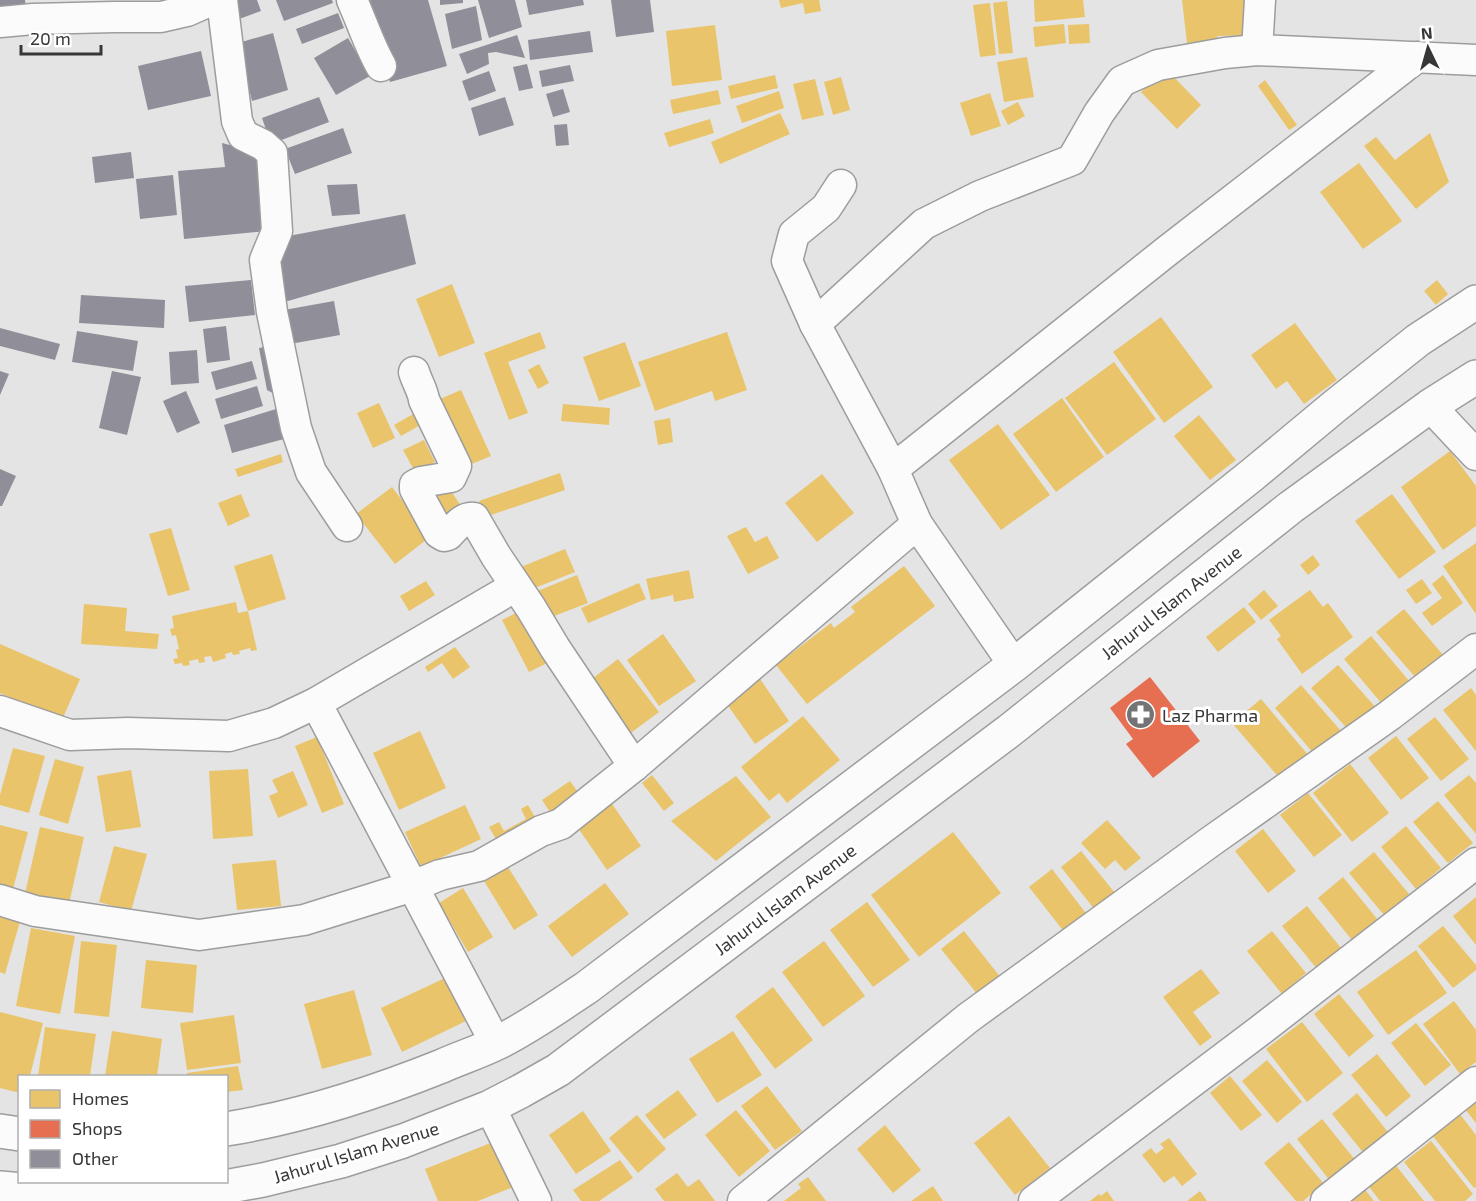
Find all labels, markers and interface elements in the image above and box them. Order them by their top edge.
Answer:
scale bar [21,18,100,56]
north arrow [1398,18,1458,78]
text: N [1420,23,1433,43]
text: 20 m [30,27,71,49]
street label: Jahurul Islam Avenue [1097,540,1245,664]
pharmacy icon: Laz Pharma [1125,699,1157,731]
place label: Laz Pharma [1162,704,1258,726]
street label: Jahurul Islam Avenue [710,838,860,960]
legend [18,1075,228,1183]
text: Homes [72,1087,129,1109]
street label: Jahurul Islam Avenue [271,1116,441,1188]
text: Shops [72,1117,122,1139]
text: Other [72,1147,118,1169]

